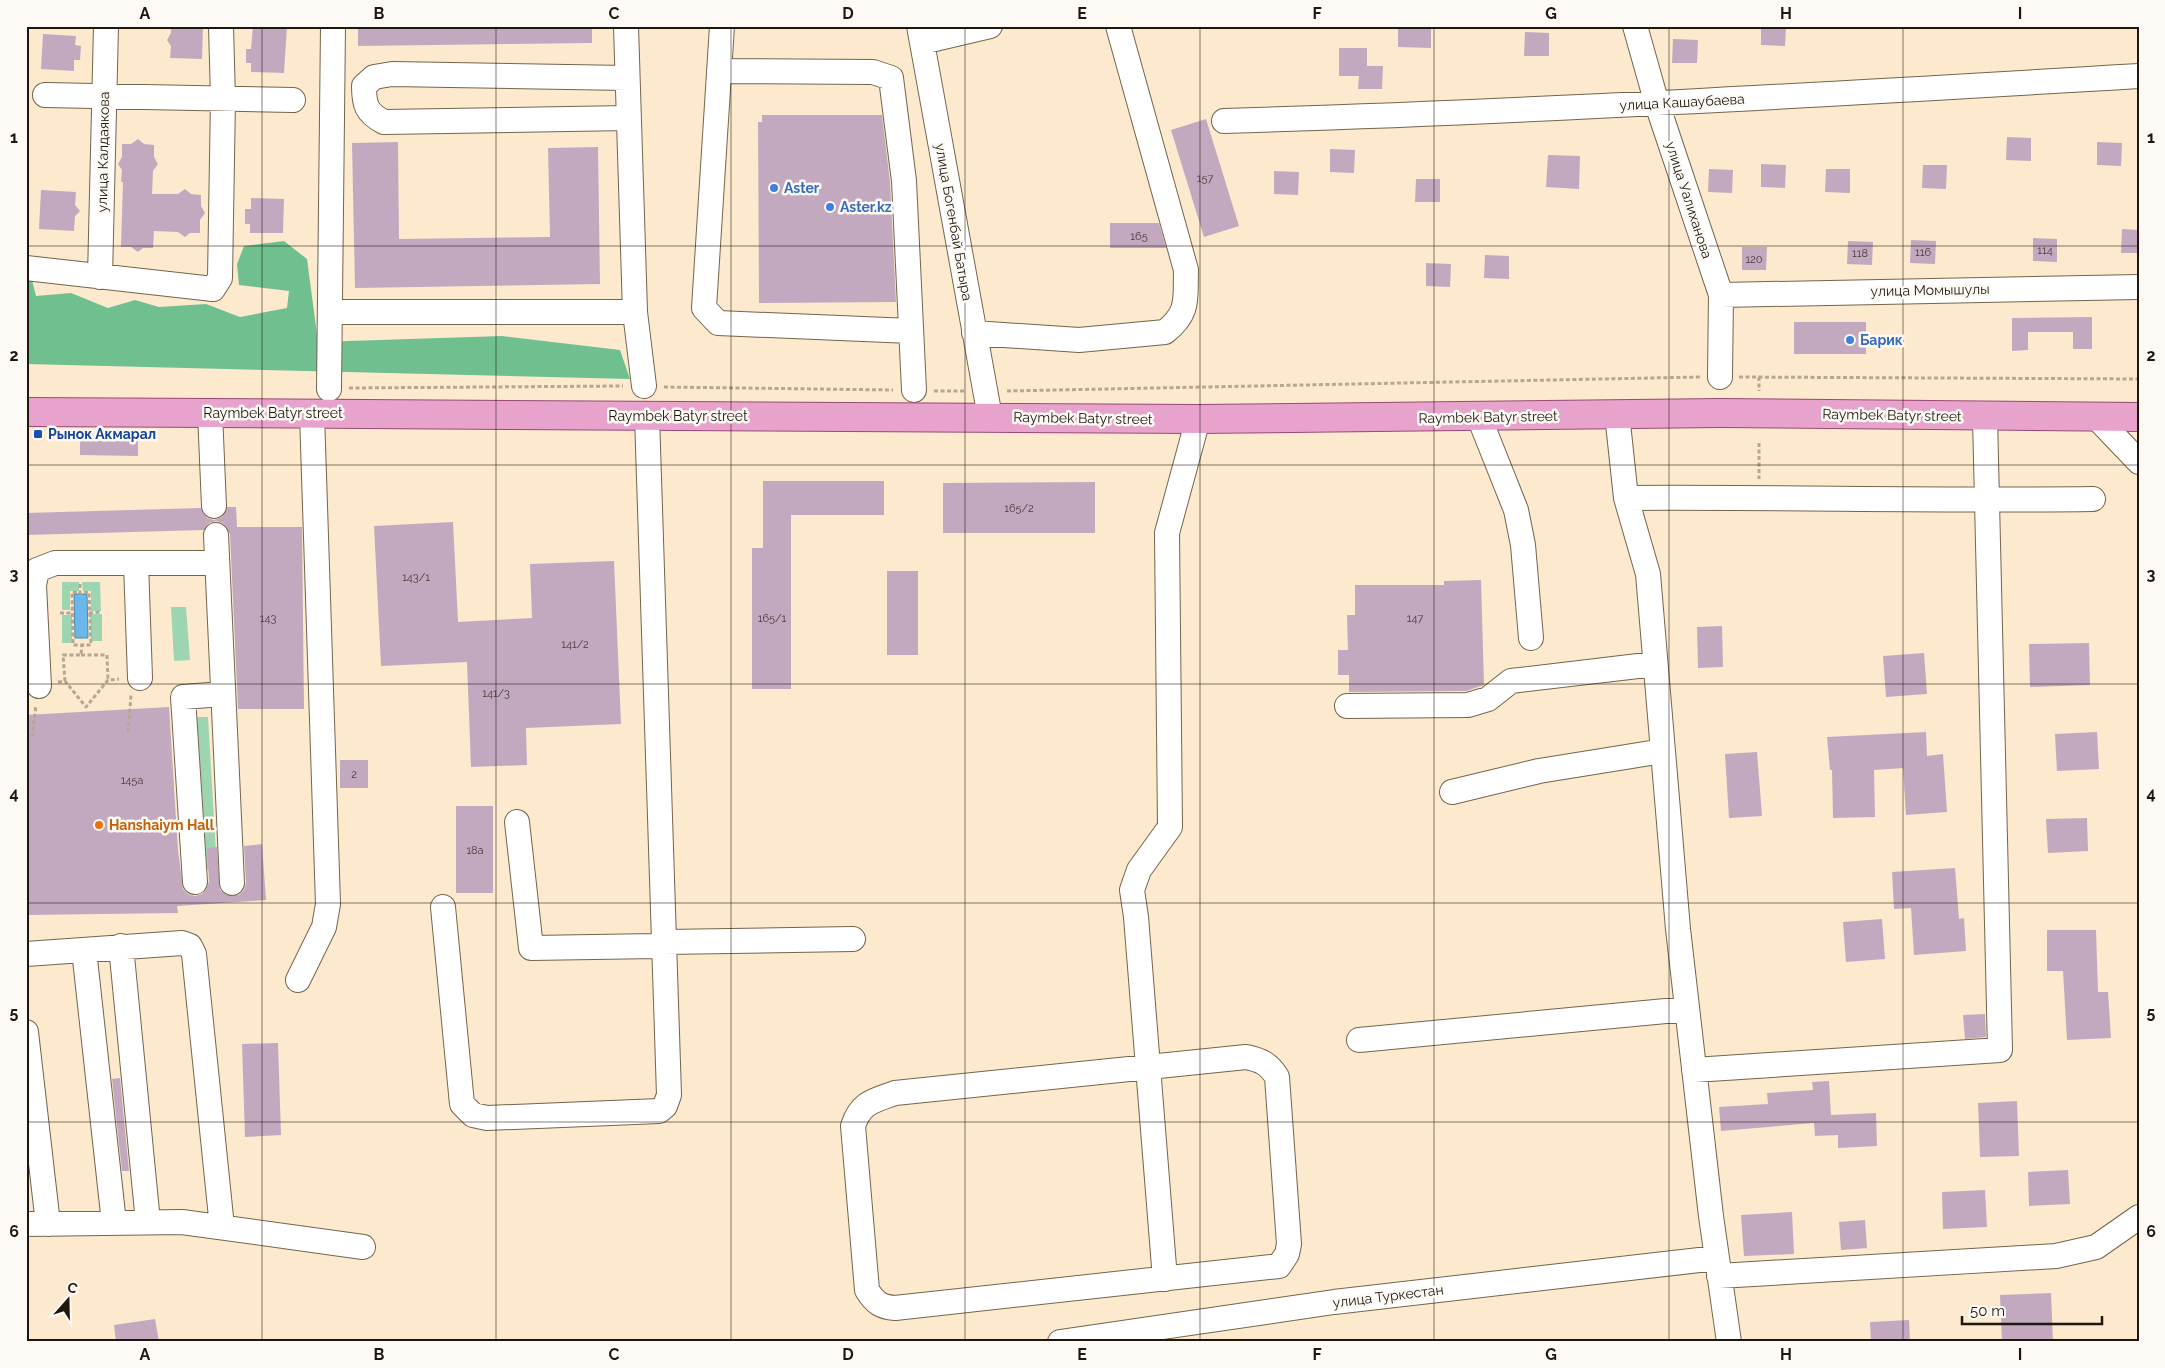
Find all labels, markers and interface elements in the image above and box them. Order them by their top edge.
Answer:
text: A [140,4,151,23]
text: B [374,4,385,23]
text: C [609,4,620,23]
text: D [842,4,854,23]
text: E [1077,4,1087,23]
text: F [1312,4,1322,23]
text: G [1545,4,1557,23]
text: H [1780,4,1792,23]
text: I [2018,4,2022,23]
street label: улица Калдаякова [94,91,112,213]
street label: улица Кашаубаева [1619,91,1745,113]
text: 1 [10,128,18,147]
text: 1 [2147,128,2155,147]
street label: улица Уалиханова [1663,140,1715,260]
street label: улица Богенбай Батыра [932,142,976,302]
house number: 157 [1197,172,1213,185]
place label: Aster [784,180,820,196]
marker: Aster [768,182,780,194]
place label: Aster.kz [840,199,892,215]
marker: Aster.kz [824,201,836,213]
house number: 165 [1130,230,1148,243]
house number: 114 [2037,244,2053,257]
house number: 116 [1915,246,1931,259]
house number: 118 [1852,247,1868,260]
house number: 120 [1745,253,1763,266]
street label: улица Момышулы [1870,281,1990,299]
place label: Барик [1860,332,1903,348]
marker: Барик [1844,334,1856,346]
text: 2 [9,346,19,365]
text: 2 [2146,346,2156,365]
street label: Raymbek Batyr street [203,405,343,421]
street label: Raymbek Batyr street [1822,406,1962,424]
street label: Raymbek Batyr street [608,408,748,424]
street label: Raymbek Batyr street [1418,408,1558,426]
street label: Raymbek Batyr street [1013,409,1153,427]
place label: Рынок Акмарал [48,426,156,442]
marker: Рынок Акмарал [32,428,44,440]
house number: 165/2 [1004,502,1034,515]
text: 3 [10,565,19,584]
text: 3 [2147,565,2156,584]
house number: 143/1 [402,571,430,584]
house number: 143 [260,612,276,625]
house number: 165/1 [758,612,787,625]
house number: 147 [1407,612,1423,625]
house number: 141/2 [561,638,589,651]
house number: 141/3 [482,687,510,700]
house number: 2 [351,768,357,781]
house number: 145а [121,774,143,787]
text: 4 [9,784,19,803]
text: 4 [2146,784,2156,803]
place label: Hanshaiym Hall [109,817,215,833]
marker: Hanshaiym Hall [93,819,105,831]
house number: 18а [466,844,484,857]
text: 5 [10,1003,19,1022]
text: 5 [2147,1003,2156,1022]
text: 6 [9,1222,19,1241]
text: 6 [2146,1222,2156,1241]
north arrow [42,1276,92,1326]
text: С [65,1279,80,1297]
street label: улица Туркестан [1332,1281,1444,1311]
scale bar [1962,1293,2102,1325]
text: 50 m [1970,1302,2005,1320]
text: A [140,1345,151,1364]
text: B [374,1345,385,1364]
text: C [609,1345,620,1364]
text: D [842,1345,854,1364]
text: E [1077,1345,1087,1364]
text: F [1312,1345,1322,1364]
text: G [1545,1345,1557,1364]
text: H [1780,1345,1792,1364]
text: I [2018,1345,2022,1364]

